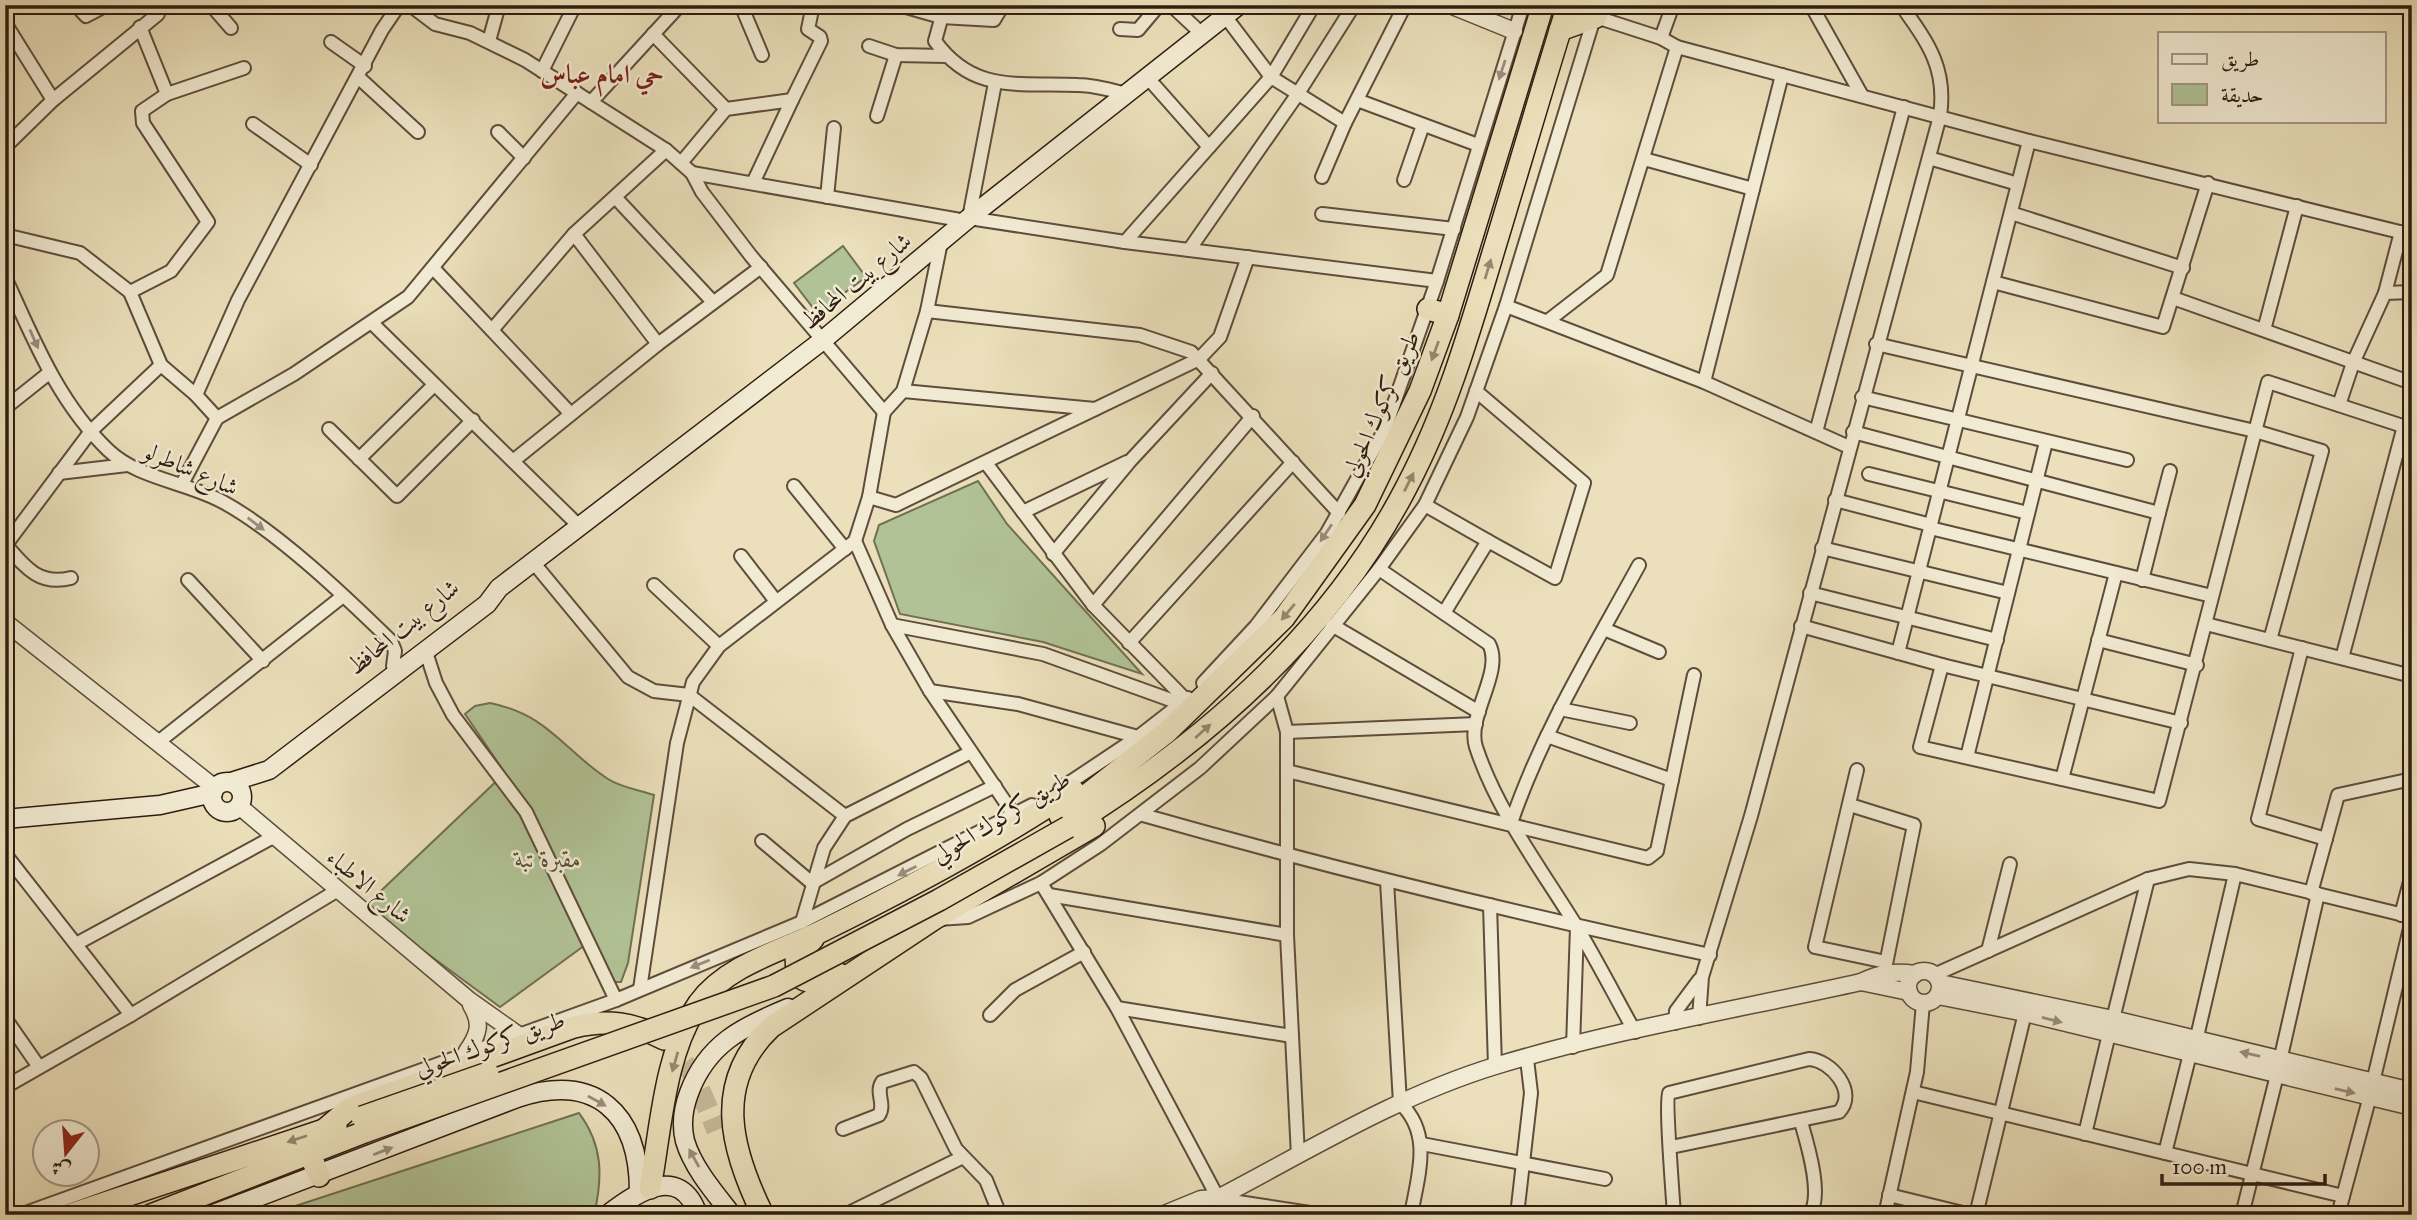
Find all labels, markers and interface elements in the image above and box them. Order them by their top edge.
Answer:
legend [2158,32,2386,122]
text: طريق [2221,46,2259,72]
district label: حي امام عباس [540,58,664,97]
one-way arrow [1496,60,1507,81]
text: حديقة [2221,82,2264,108]
street label: شارع بيت المحافظ [794,226,921,340]
one-way arrow [1483,259,1494,280]
street label: طريق كركوك الحولي [1335,326,1430,483]
one-way arrow [28,329,39,349]
one-way arrow [1429,341,1440,362]
street label: شارع شاطرلو [135,435,243,507]
one-way arrow [1404,472,1415,492]
one-way arrow [247,516,265,530]
one-way arrow [1319,524,1333,542]
street label: شارع بيت المحافظ [341,573,468,685]
one-way arrow [1281,603,1296,621]
one-way arrow [1195,724,1212,740]
street label: طريق كركوك الحولي [926,764,1078,874]
street label: شارع الاطباء [317,842,418,934]
park label: مقبرة تبة [513,844,581,874]
one-way arrow [897,865,917,876]
one-way arrow [690,959,711,970]
street label: طريق كركوك الحولي [411,1004,570,1087]
one-way arrow [2041,1015,2063,1026]
one-way arrow [2239,1048,2261,1059]
one-way arrow [669,1052,679,1073]
one-way arrow [2334,1085,2356,1096]
one-way arrow [587,1095,607,1107]
north arrow [32,1118,102,1188]
one-way arrow [286,1134,307,1144]
scale bar [2162,1143,2324,1187]
one-way arrow [372,1145,393,1156]
one-way arrow [688,1149,700,1168]
text: 100 m [2172,1154,2227,1180]
text: ش [49,1155,74,1183]

